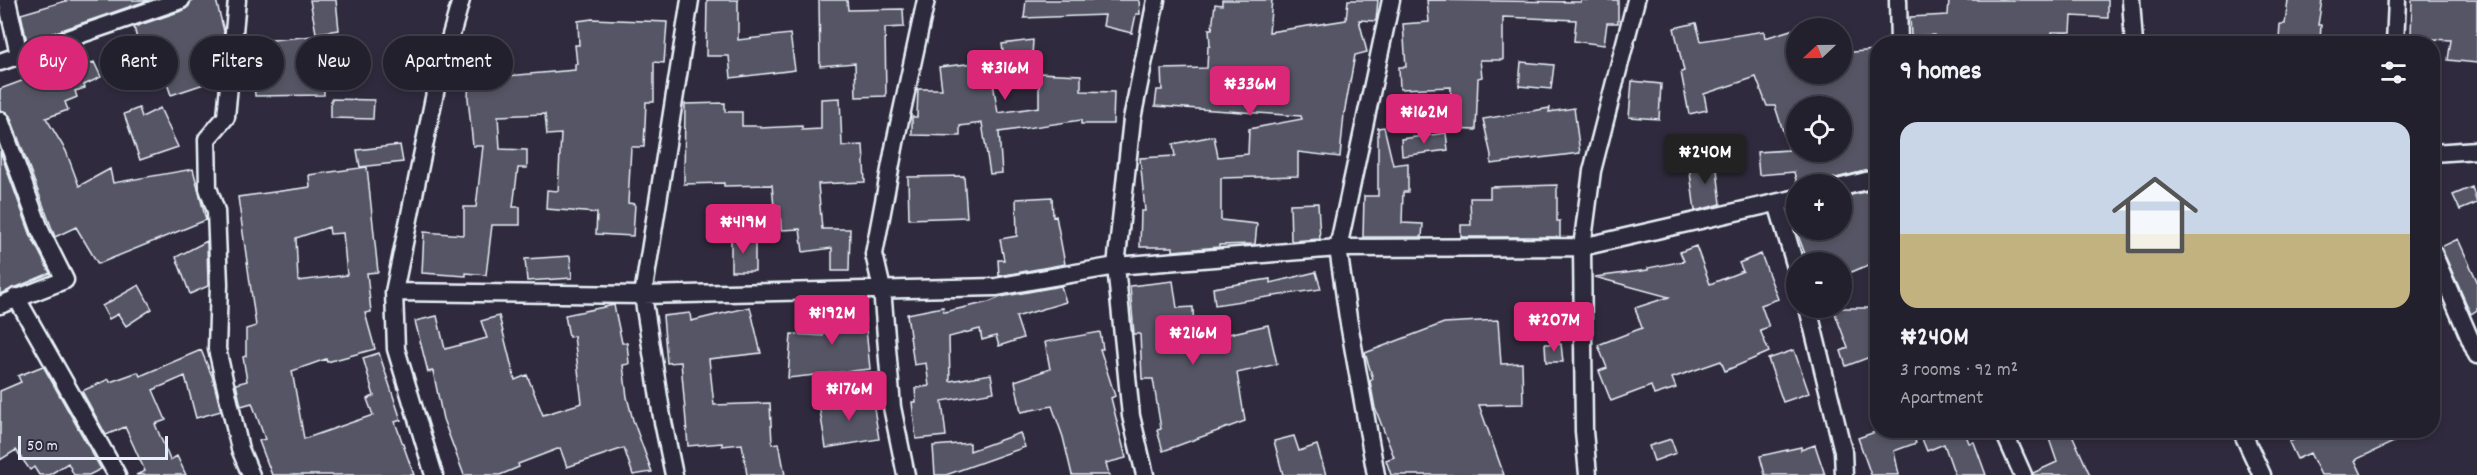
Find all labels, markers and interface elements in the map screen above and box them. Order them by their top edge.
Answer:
north arrow [1786,18,1852,84]
map controls [1786,18,1852,318]
chip: Buy [18,36,88,90]
chip: Rent [100,36,178,90]
chip: Filters [190,36,284,90]
chip: New [296,36,371,90]
chip: Apartment [383,36,513,90]
pin: ₦316M [963,50,1047,101]
text: 9 homes [1900,54,1982,91]
text: ₦316M [981,55,1029,83]
icon: filters [2377,56,2410,89]
pin: ₦336M [1208,66,1292,117]
text: ₦336M [1224,71,1276,99]
pin: ₦162M [1382,94,1466,145]
button: locate [1786,96,1852,162]
text: ₦162M [1400,99,1448,127]
pin: ₦240M [1663,134,1747,185]
text: ₦240M [1679,139,1731,167]
icon: home [2101,161,2209,269]
button: + [1786,174,1852,240]
pin: ₦419M [701,204,785,255]
text: ₦419M [720,209,766,237]
button: − [1786,252,1852,318]
pin: ₦192M [790,295,874,346]
text: ₦192M [808,300,856,328]
pin: ₦207M [1512,302,1596,353]
text: ₦207M [1528,307,1580,335]
pin: ₦216M [1151,315,1235,366]
text: ₦216M [1169,320,1217,348]
text: ₦240M [1900,320,1969,357]
text: 3 rooms · 92 m² [1900,357,2018,385]
pin: ₦176M [807,371,891,422]
text: ₦176M [826,376,872,404]
text: Apartment [1900,385,1983,413]
scale bar [18,433,168,460]
text: 50 m [27,435,58,458]

